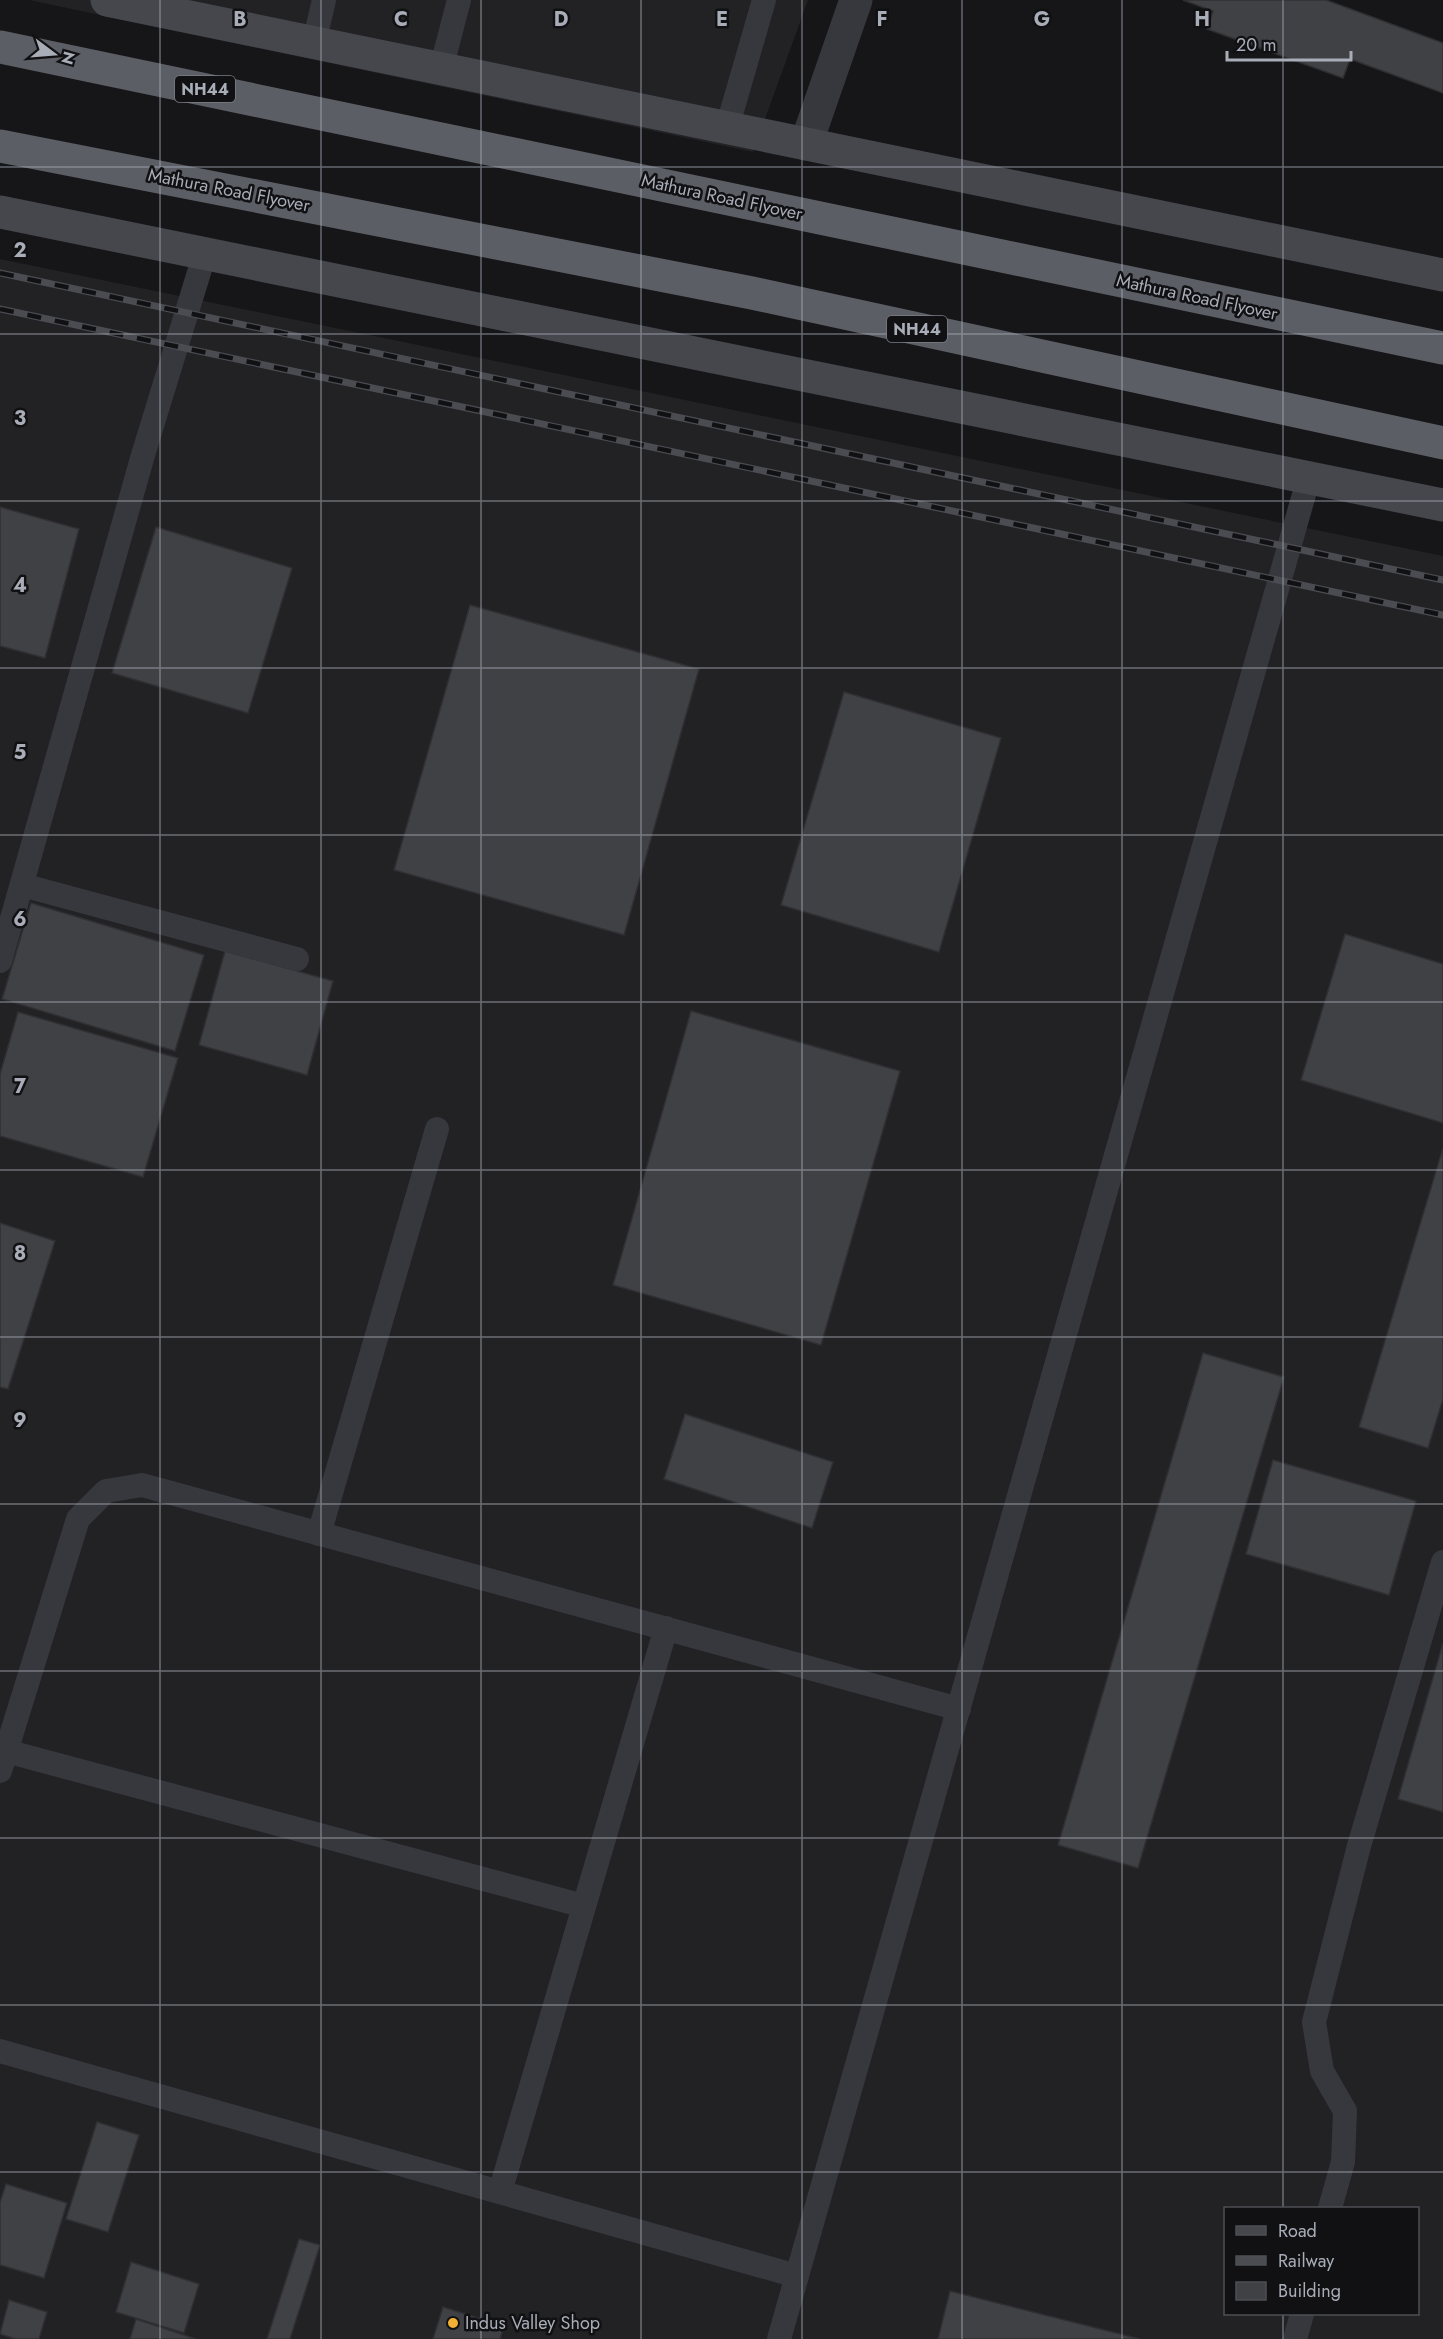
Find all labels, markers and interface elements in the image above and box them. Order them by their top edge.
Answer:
text: B [233,5,247,34]
text: C [394,5,408,34]
text: D [554,5,568,34]
text: E [716,5,728,34]
text: F [876,5,888,34]
text: G [1034,5,1050,34]
text: H [1194,5,1210,34]
north arrow [24,24,84,84]
scale bar [1227,24,1352,62]
text: 20 m [1236,32,1276,58]
text: N [55,49,81,67]
road number: NH44 [175,76,235,102]
street label: Mathura Road Flyover [146,162,313,219]
street label: Mathura Road Flyover [639,167,806,227]
text: 2 [13,236,27,265]
street label: Mathura Road Flyover [1114,267,1281,327]
road number: NH44 [887,316,947,342]
text: 3 [14,404,26,433]
text: 4 [13,571,27,600]
text: 5 [14,738,27,767]
text: 6 [13,905,27,934]
text: 7 [14,1072,27,1101]
text: 8 [14,1239,26,1268]
text: 9 [13,1406,27,1435]
legend [1224,2207,1419,2315]
text: Road [1278,2218,1317,2244]
text: Railway [1278,2248,1334,2274]
text: Building [1278,2278,1341,2304]
place label: Indus Valley Shop [465,2310,600,2336]
marker: Indus Valley Shop [446,2316,460,2330]

